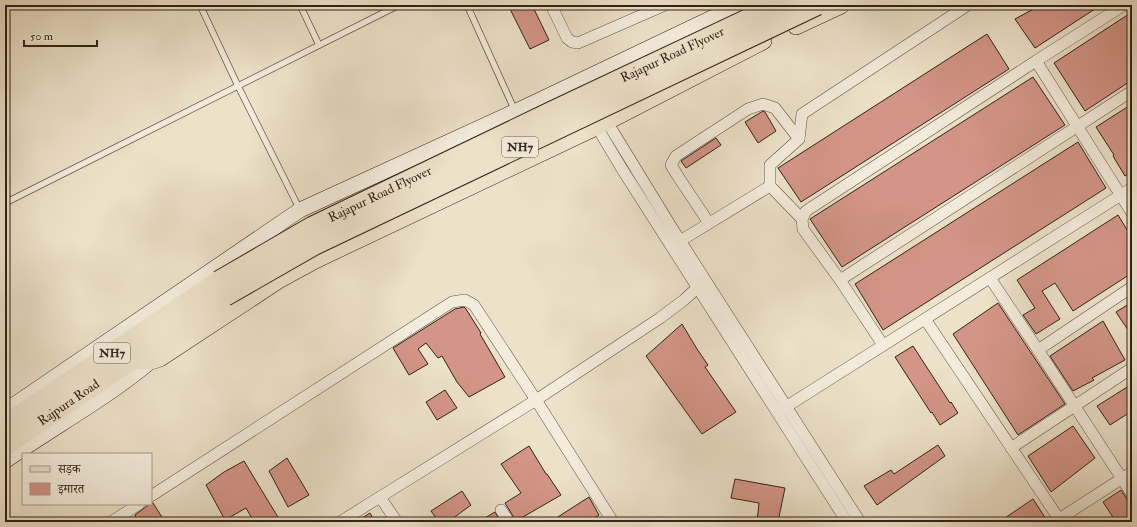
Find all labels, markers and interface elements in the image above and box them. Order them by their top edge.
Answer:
scale bar [24,22,97,48]
street label: Rajapur Road Flyover [618,23,727,86]
text: 50 m [30,29,54,44]
road number: NH7 [502,137,538,157]
street label: Rajapur Road Flyover [326,163,434,226]
road number: NH7 [94,343,130,363]
street label: Rajpura Road [35,376,103,429]
legend [22,453,152,505]
text: सड़क [57,462,82,477]
text: इमारत [57,482,85,497]

